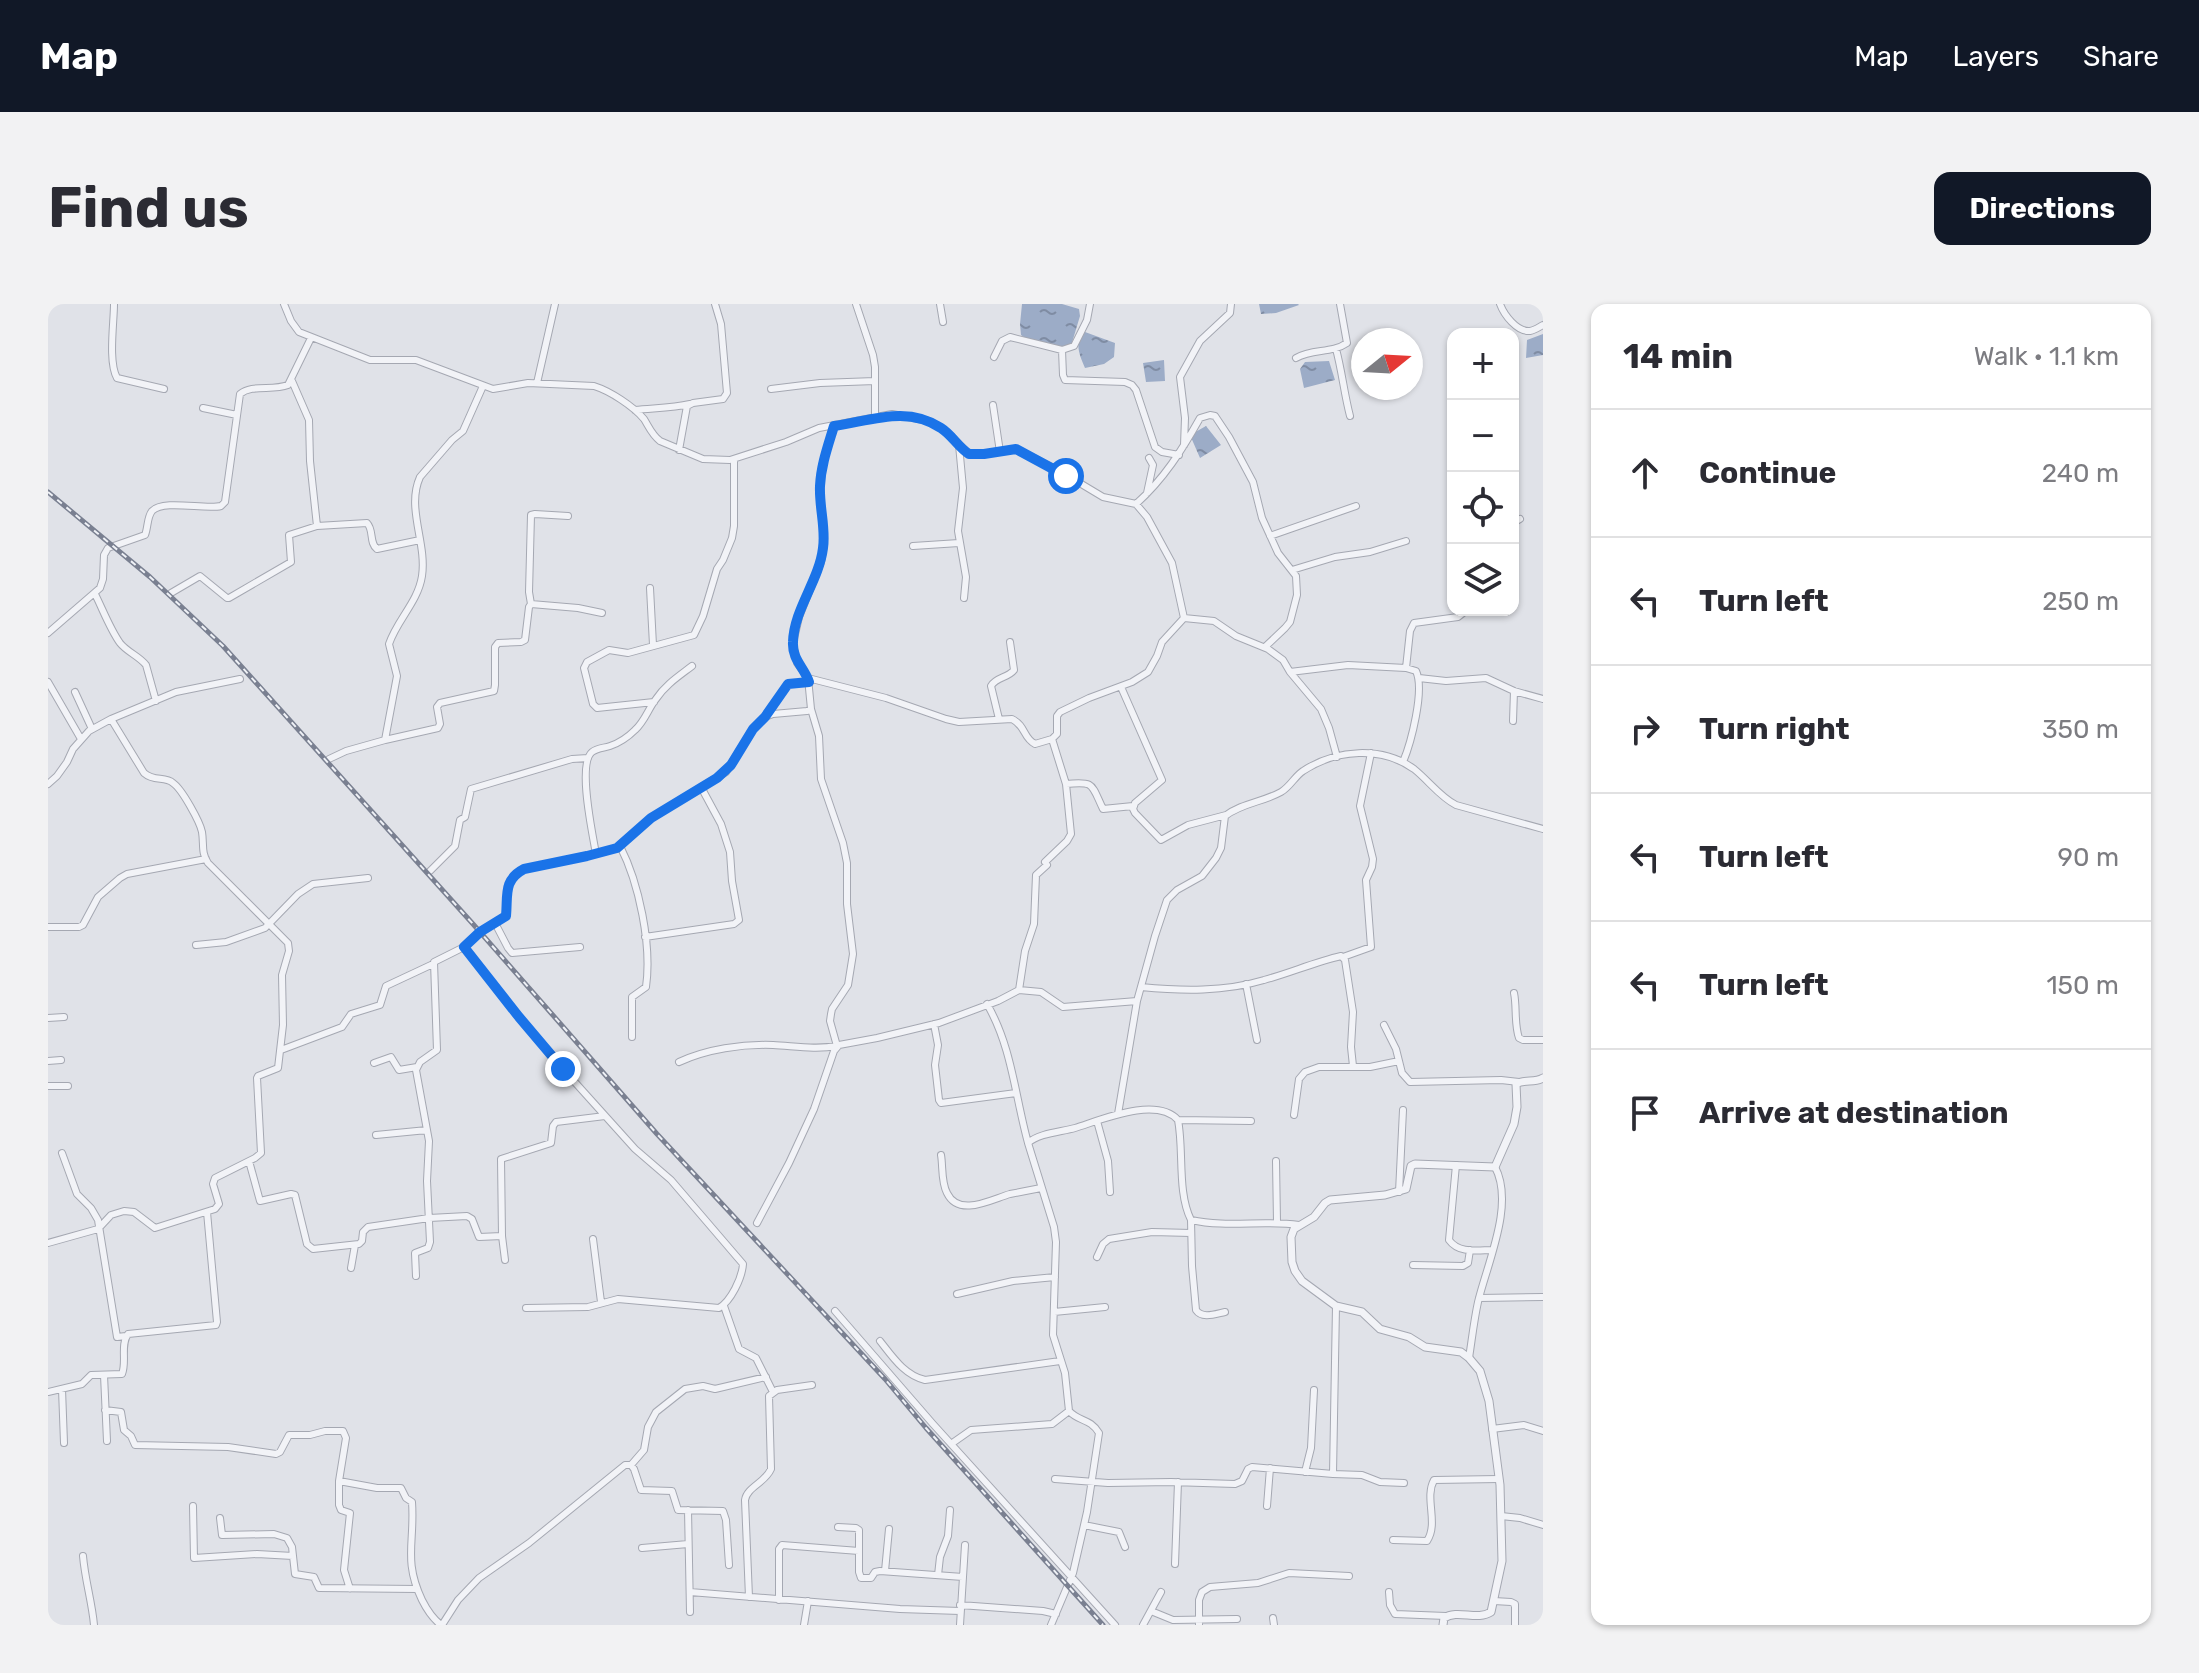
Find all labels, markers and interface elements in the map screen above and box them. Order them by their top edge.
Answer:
text: Map [40,33,118,79]
text: Map [1854,40,1909,73]
text: Layers [1953,40,2039,73]
text: Share [2083,40,2159,73]
button: Directions [1934,172,2151,245]
text: Find us [48,175,249,241]
north arrow [1351,328,1423,400]
map controls [1447,328,1519,616]
button: + [1447,328,1519,400]
text: 14 min [1623,336,1733,377]
text: Walk · 1.1 km [1974,341,2119,372]
button: − [1447,400,1519,472]
icon: ahead [1623,451,1667,495]
text: Continue [1699,455,1836,491]
route start [1048,458,1084,494]
text: 240 m [2042,458,2119,489]
button: locate [1447,472,1519,544]
button: layers [1447,544,1519,616]
icon: left [1623,579,1667,623]
text: Turn left [1699,583,1829,619]
text: 250 m [2042,586,2119,617]
icon: right [1623,707,1667,751]
text: Turn right [1699,711,1850,747]
text: 350 m [2042,714,2119,745]
icon: left [1623,835,1667,879]
text: Turn left [1699,839,1829,875]
text: 90 m [2058,842,2119,873]
icon: left [1623,963,1667,1007]
text: Turn left [1699,967,1829,1003]
text: 150 m [2046,970,2119,1001]
route end [545,1051,581,1087]
icon: arrive [1623,1091,1667,1135]
text: Arrive at destination [1699,1095,2009,1131]

